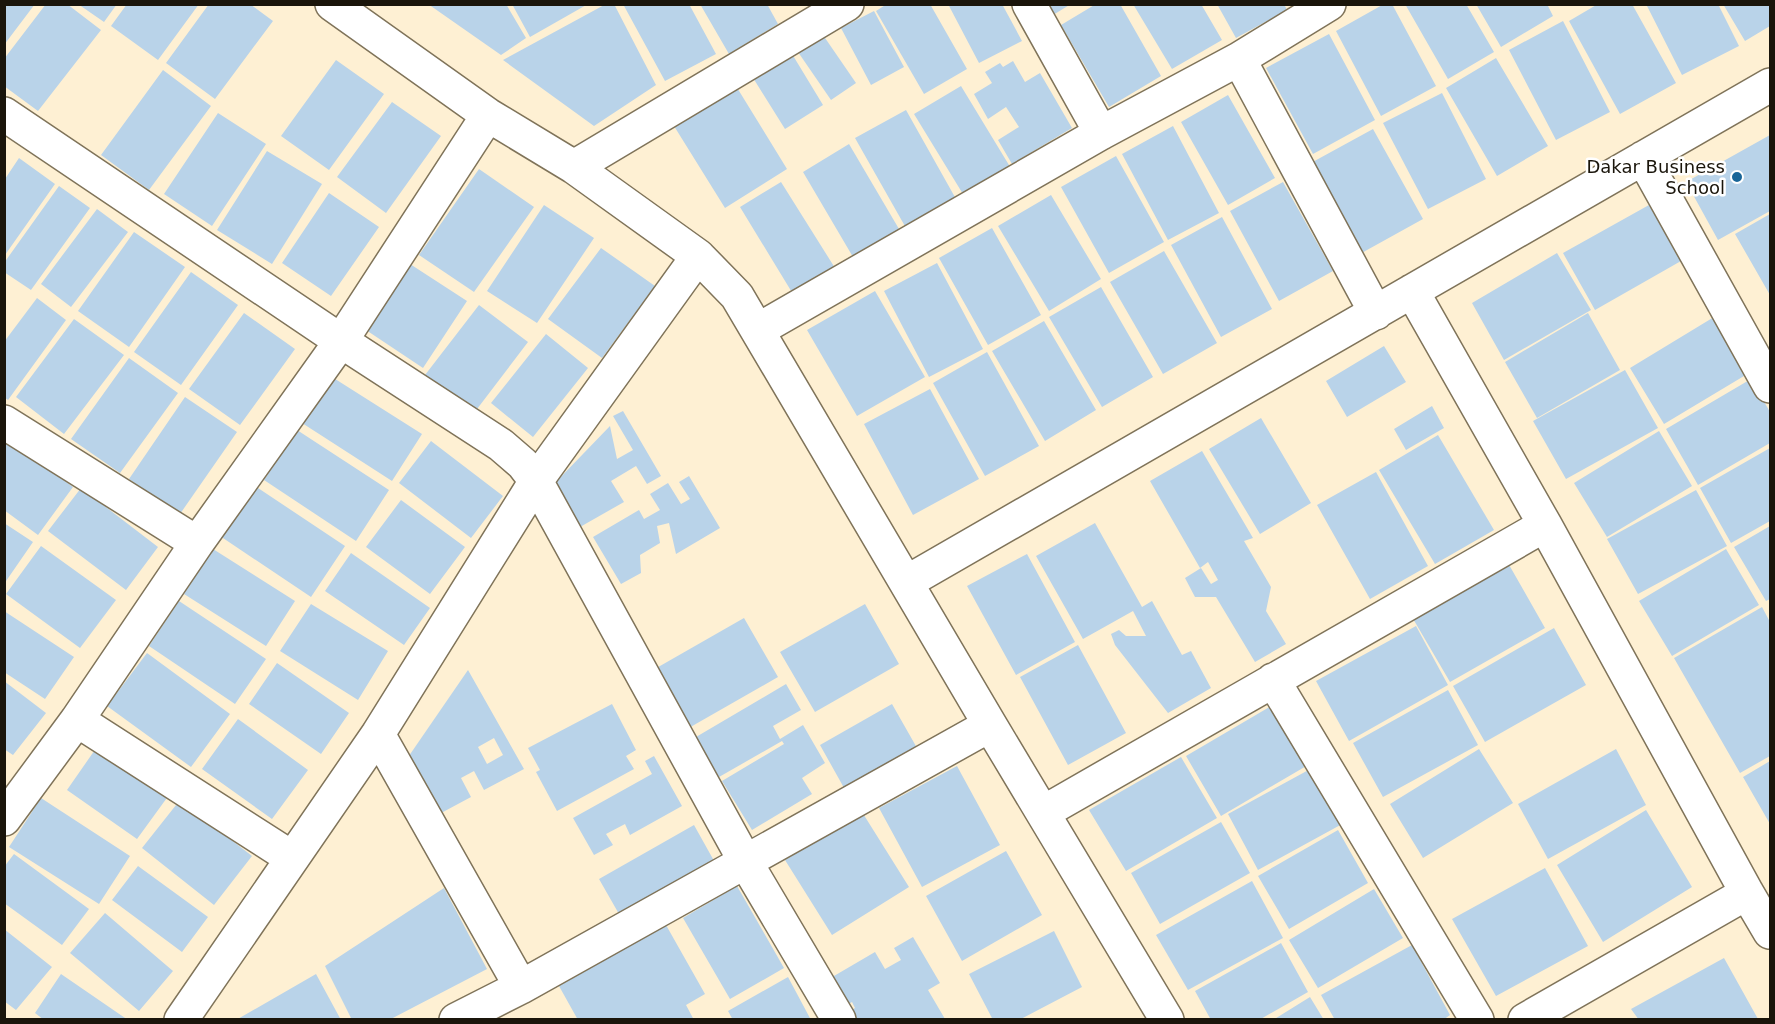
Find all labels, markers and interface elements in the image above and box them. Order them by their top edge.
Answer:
place label: Dakar Business School [1586,156,1725,198]
marker: Dakar Business School [1730,170,1744,184]

